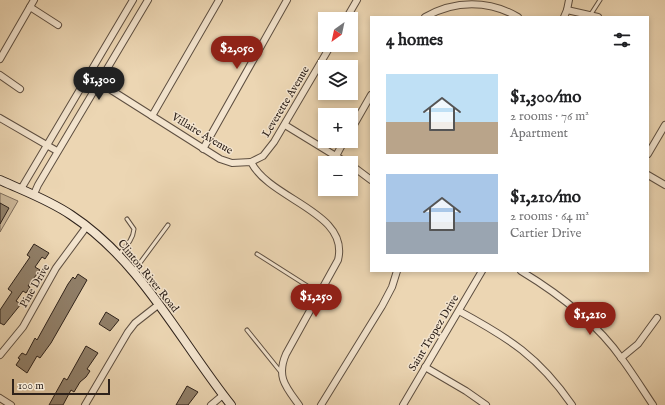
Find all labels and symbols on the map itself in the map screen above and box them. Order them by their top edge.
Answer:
north arrow [318,12,358,52]
pin: $2,050 [204,36,270,70]
street label: Leverette Avenue [259,64,313,140]
pin: $1,300 [66,67,132,101]
street label: Villaire Avenue [168,110,235,158]
street label: Clinton River Road [114,237,182,315]
street label: Pine Drive [17,262,53,310]
pin: $1,250 [283,284,349,318]
street label: Saint Tropez Drive [406,292,462,374]
pin: $1,210 [557,302,623,336]
scale bar [12,377,110,396]

